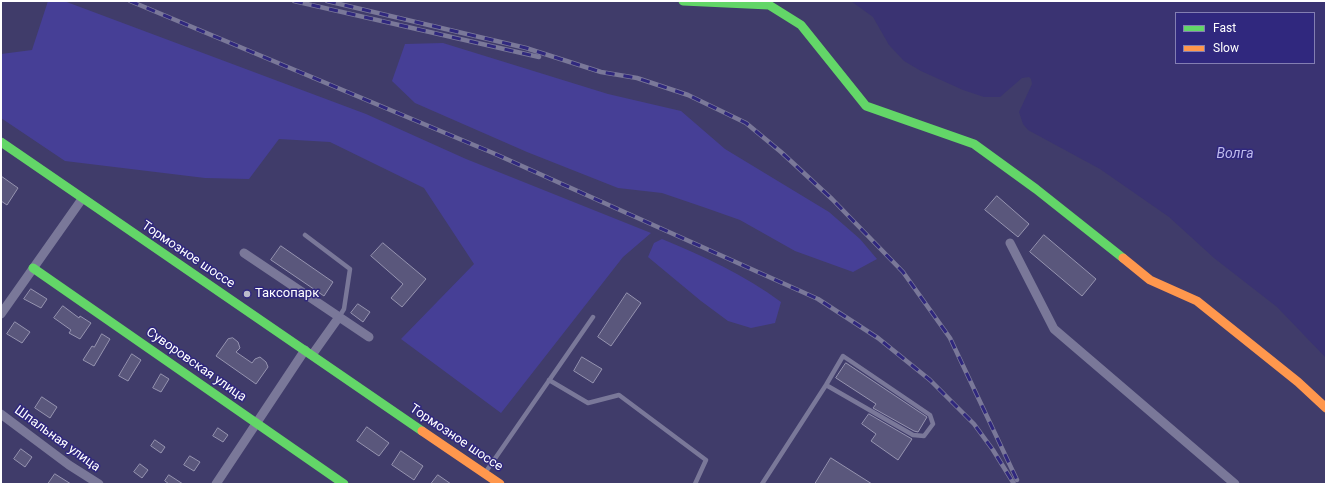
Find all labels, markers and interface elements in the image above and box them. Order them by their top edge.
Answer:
legend [1175,12,1315,64]
text: Fast [1213,21,1236,35]
text: Slow [1213,41,1239,55]
water label: Волга [1216,146,1254,162]
street label: Тормозное шоссе [138,218,238,292]
place label: Таксопарк [255,286,319,302]
marker: Таксопарк [242,289,252,299]
street label: Суворовская улица [143,325,249,405]
street label: Тормозное шоссе [406,401,506,475]
street label: Шпальная улица [11,403,103,475]

